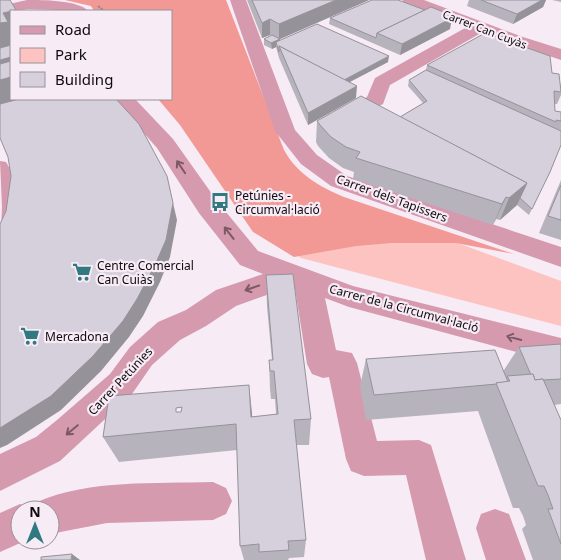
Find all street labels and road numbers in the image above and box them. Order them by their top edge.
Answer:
street label: Carrer Can Cuyàs [441,6,529,52]
street label: Carrer dels Tapissers [334,170,450,226]
street label: Carrer de la Circumval·lació [327,280,481,336]
street label: Carrer Petúnies [84,343,156,419]

